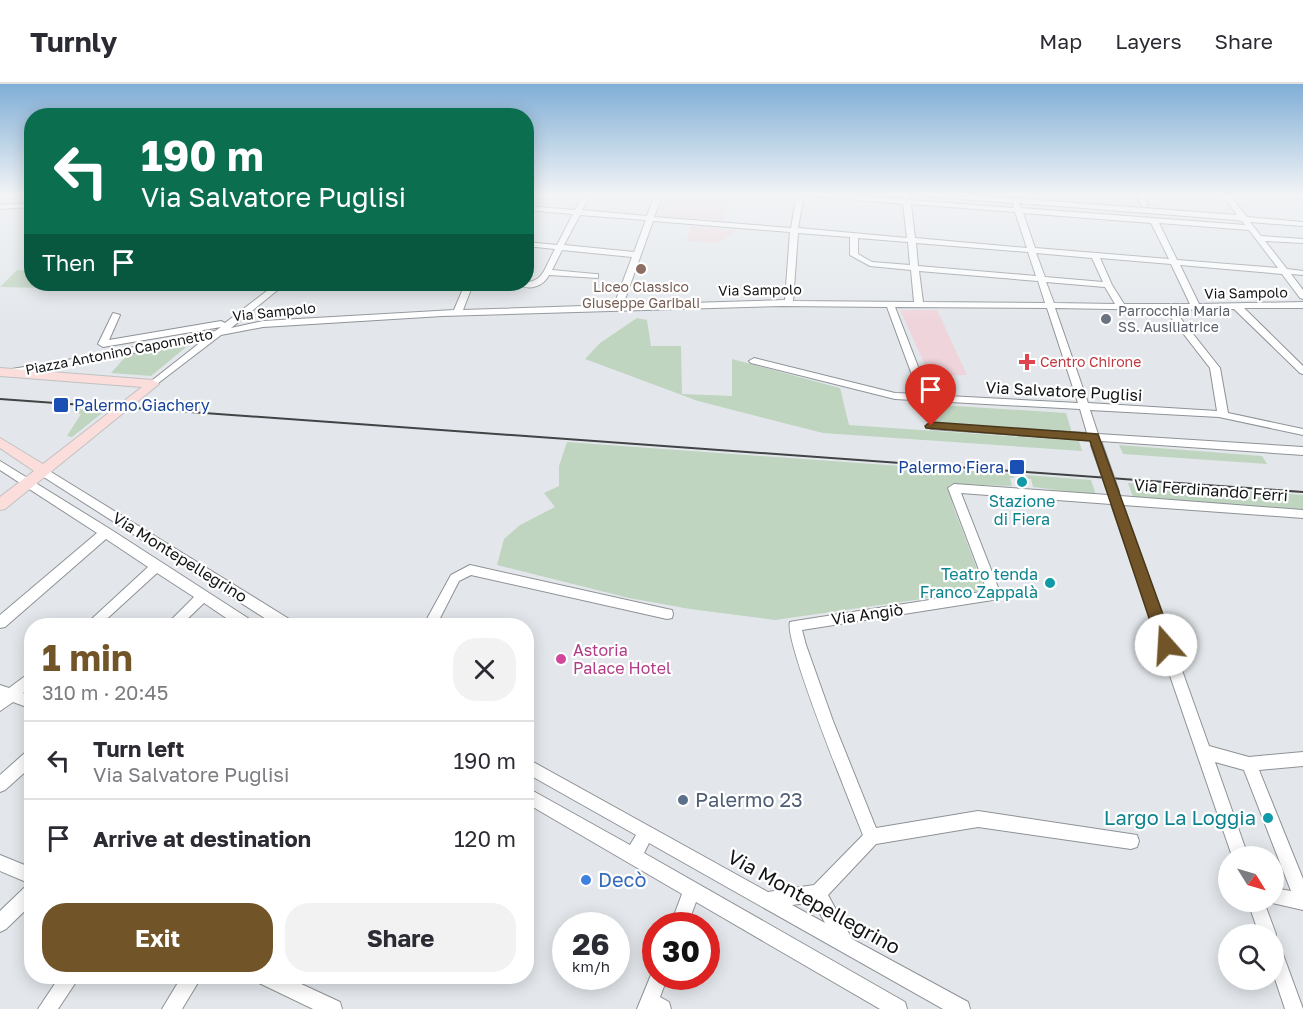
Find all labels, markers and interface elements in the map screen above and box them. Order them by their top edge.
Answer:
text: Turnly [30,25,117,58]
text: Map [1039,28,1082,54]
text: Layers [1115,28,1182,54]
text: Share [1215,28,1273,54]
text: 190 m [141,130,264,180]
icon: left [42,132,120,210]
text: Via Salvatore Puglisi [141,181,406,213]
icon: arrive [107,246,140,279]
text: Then [42,249,95,276]
marker: Liceo Classico Giuseppe Garibali [634,262,648,276]
place label: Liceo Classico Giuseppe Garibali [582,278,700,311]
street label: Via Sampolo [718,280,802,299]
street label: Via Sampolo [1204,283,1288,302]
street label: Via Sampolo [232,299,316,324]
place label: Parrocchia Maria SS. Ausiliatrice [1118,302,1230,335]
marker: Parrocchia Maria SS. Ausiliatrice [1099,312,1113,326]
street label: Piazza Antonino Caponnetto [24,325,214,378]
marker: Centro Chirone [1018,353,1036,371]
place label: Centro Chirone [1040,353,1141,370]
pin [905,364,956,426]
icon: arrive [914,373,947,406]
street label: Via Salvatore Puglisi [985,377,1143,405]
place label: Palermo Giachery [74,395,210,415]
marker: Palermo Giachery [52,396,70,414]
place label: Palermo Fiera [898,457,1004,477]
marker: Palermo Fiera [1008,458,1026,476]
marker: Stazione di Fiera [1015,475,1029,489]
street label: Via Ferdinando Ferri [1133,475,1289,505]
place label: Stazione di Fiera [989,491,1055,529]
street label: Via Montepellegrino [109,507,251,607]
place label: Teatro tenda Franco Zappalà [920,564,1038,602]
marker: Teatro tenda Franco Zappalà [1043,576,1057,590]
street label: Via Angiò [830,599,904,629]
position arrow [1134,613,1198,677]
text: 1 min [42,636,133,679]
button: close [453,638,516,701]
place label: Astoria Palace Hotel [573,640,671,678]
marker: Astoria Palace Hotel [554,652,568,666]
text: 310 m · 20:45 [42,680,168,704]
text: Turn left [93,735,184,762]
icon: left [42,744,75,777]
text: 190 m [453,747,516,774]
text: Via Salvatore Puglisi [93,762,289,786]
place label: Palermo 23 [695,787,803,811]
marker: Palermo 23 [676,793,690,807]
place label: Largo La Loggia [1104,805,1256,829]
marker: Largo La Loggia [1261,811,1275,825]
icon: arrive [42,822,75,855]
text: Arrive at destination [93,825,311,852]
text: 120 m [454,825,516,852]
street label: Via Montepellegrino [724,844,905,959]
north arrow [1218,846,1284,912]
map controls [1218,846,1284,990]
place label: Decò [598,867,647,891]
marker: Decò [579,873,593,887]
button: Exit [42,903,273,972]
button: Share [285,903,516,972]
speed limit sign: 30 [642,912,720,990]
button: search [1218,924,1284,990]
text: 26 [572,926,610,962]
text: km/h [572,957,610,975]

